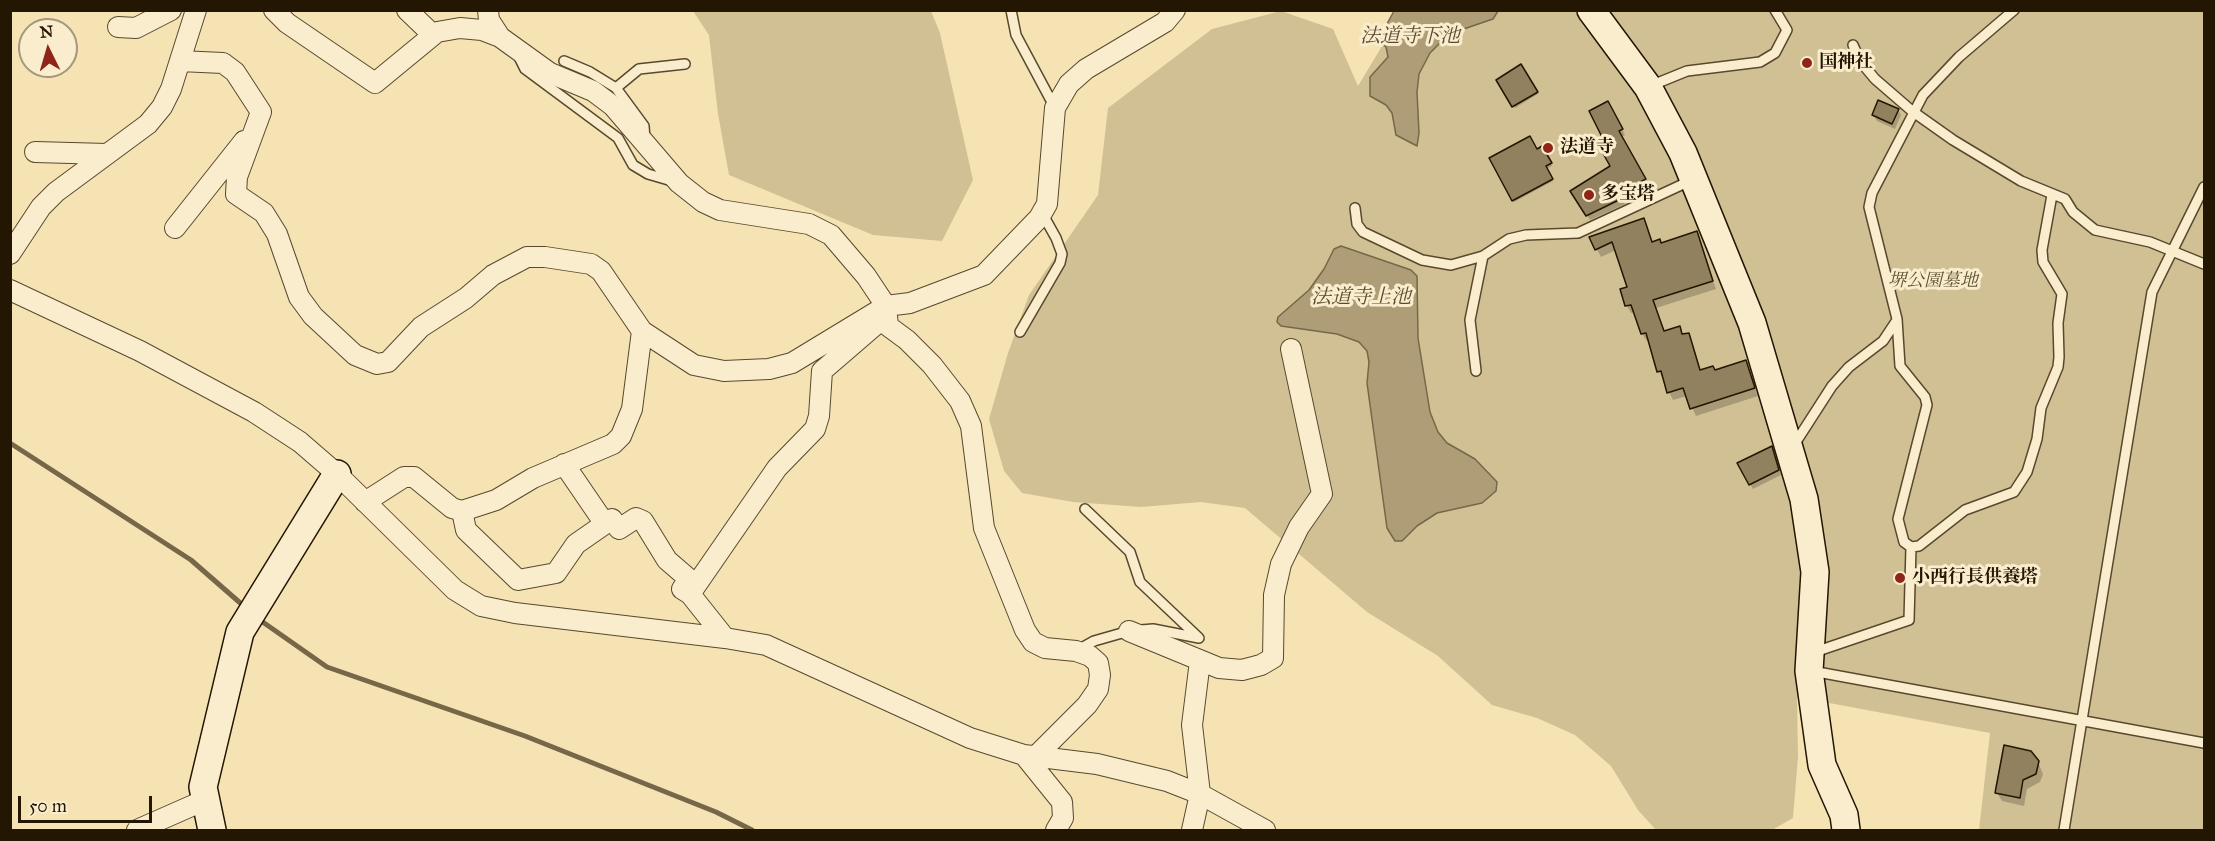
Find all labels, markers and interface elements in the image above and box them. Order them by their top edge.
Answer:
north arrow [18,18,78,78]
text: N [39,22,54,42]
water label: 法道寺下池 [1360,25,1460,49]
place label: 国神社 [1819,52,1873,74]
marker: 国神社 [1800,56,1814,70]
place label: 法道寺 [1560,137,1614,159]
marker: 法道寺 [1541,141,1555,155]
place label: 多宝塔 [1601,184,1655,206]
marker: 多宝塔 [1582,188,1596,202]
park label: 堺公園墓地 [1888,271,1978,293]
water label: 法道寺上池 [1311,286,1411,310]
place label: 小西行長供養塔 [1912,567,2038,589]
marker: 小西行長供養塔 [1893,571,1907,585]
scale bar [21,784,154,822]
text: 50 m [29,795,67,817]

